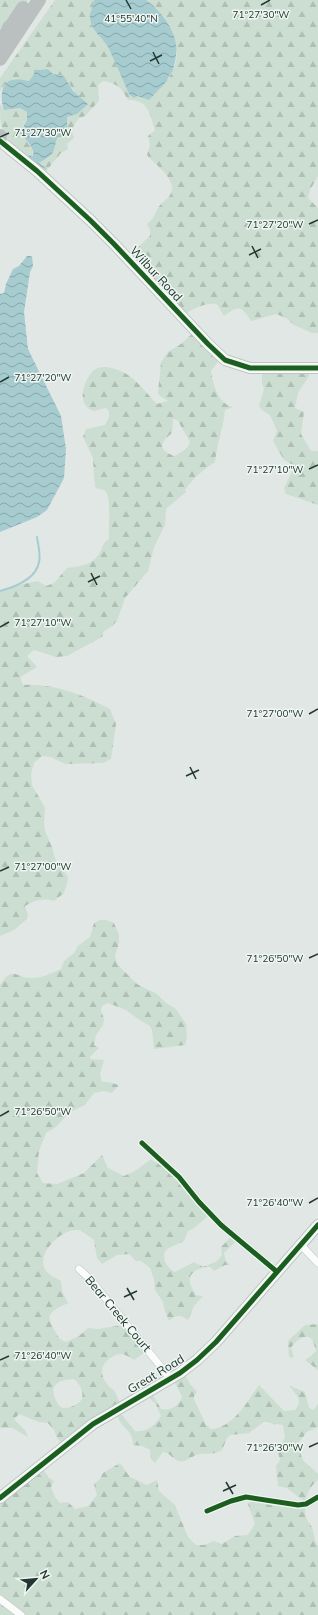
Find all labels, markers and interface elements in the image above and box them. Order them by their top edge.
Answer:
text: 71°27'30"W [233,8,289,21]
text: 41°55'40"N [104,12,158,25]
text: 71°27'30"W [15,126,71,139]
text: 71°27'20"W [247,218,303,231]
street label: Wilbur Road [127,243,186,304]
text: 71°27'20"W [15,371,71,384]
text: 71°27'10"W [247,463,303,476]
text: 71°27'10"W [15,616,71,629]
text: 71°27'00"W [247,707,303,720]
text: 71°27'00"W [15,860,71,873]
text: 71°26'50"W [247,952,303,965]
text: 71°26'50"W [15,1105,71,1118]
text: 71°26'40"W [247,1196,303,1209]
street label: Bear Creek Court [82,1273,155,1355]
text: 71°26'40"W [15,1349,71,1362]
street label: Great Road [125,1351,187,1396]
text: 71°26'30"W [247,1441,303,1454]
north arrow [16,1559,56,1599]
text: N [37,1568,53,1581]

